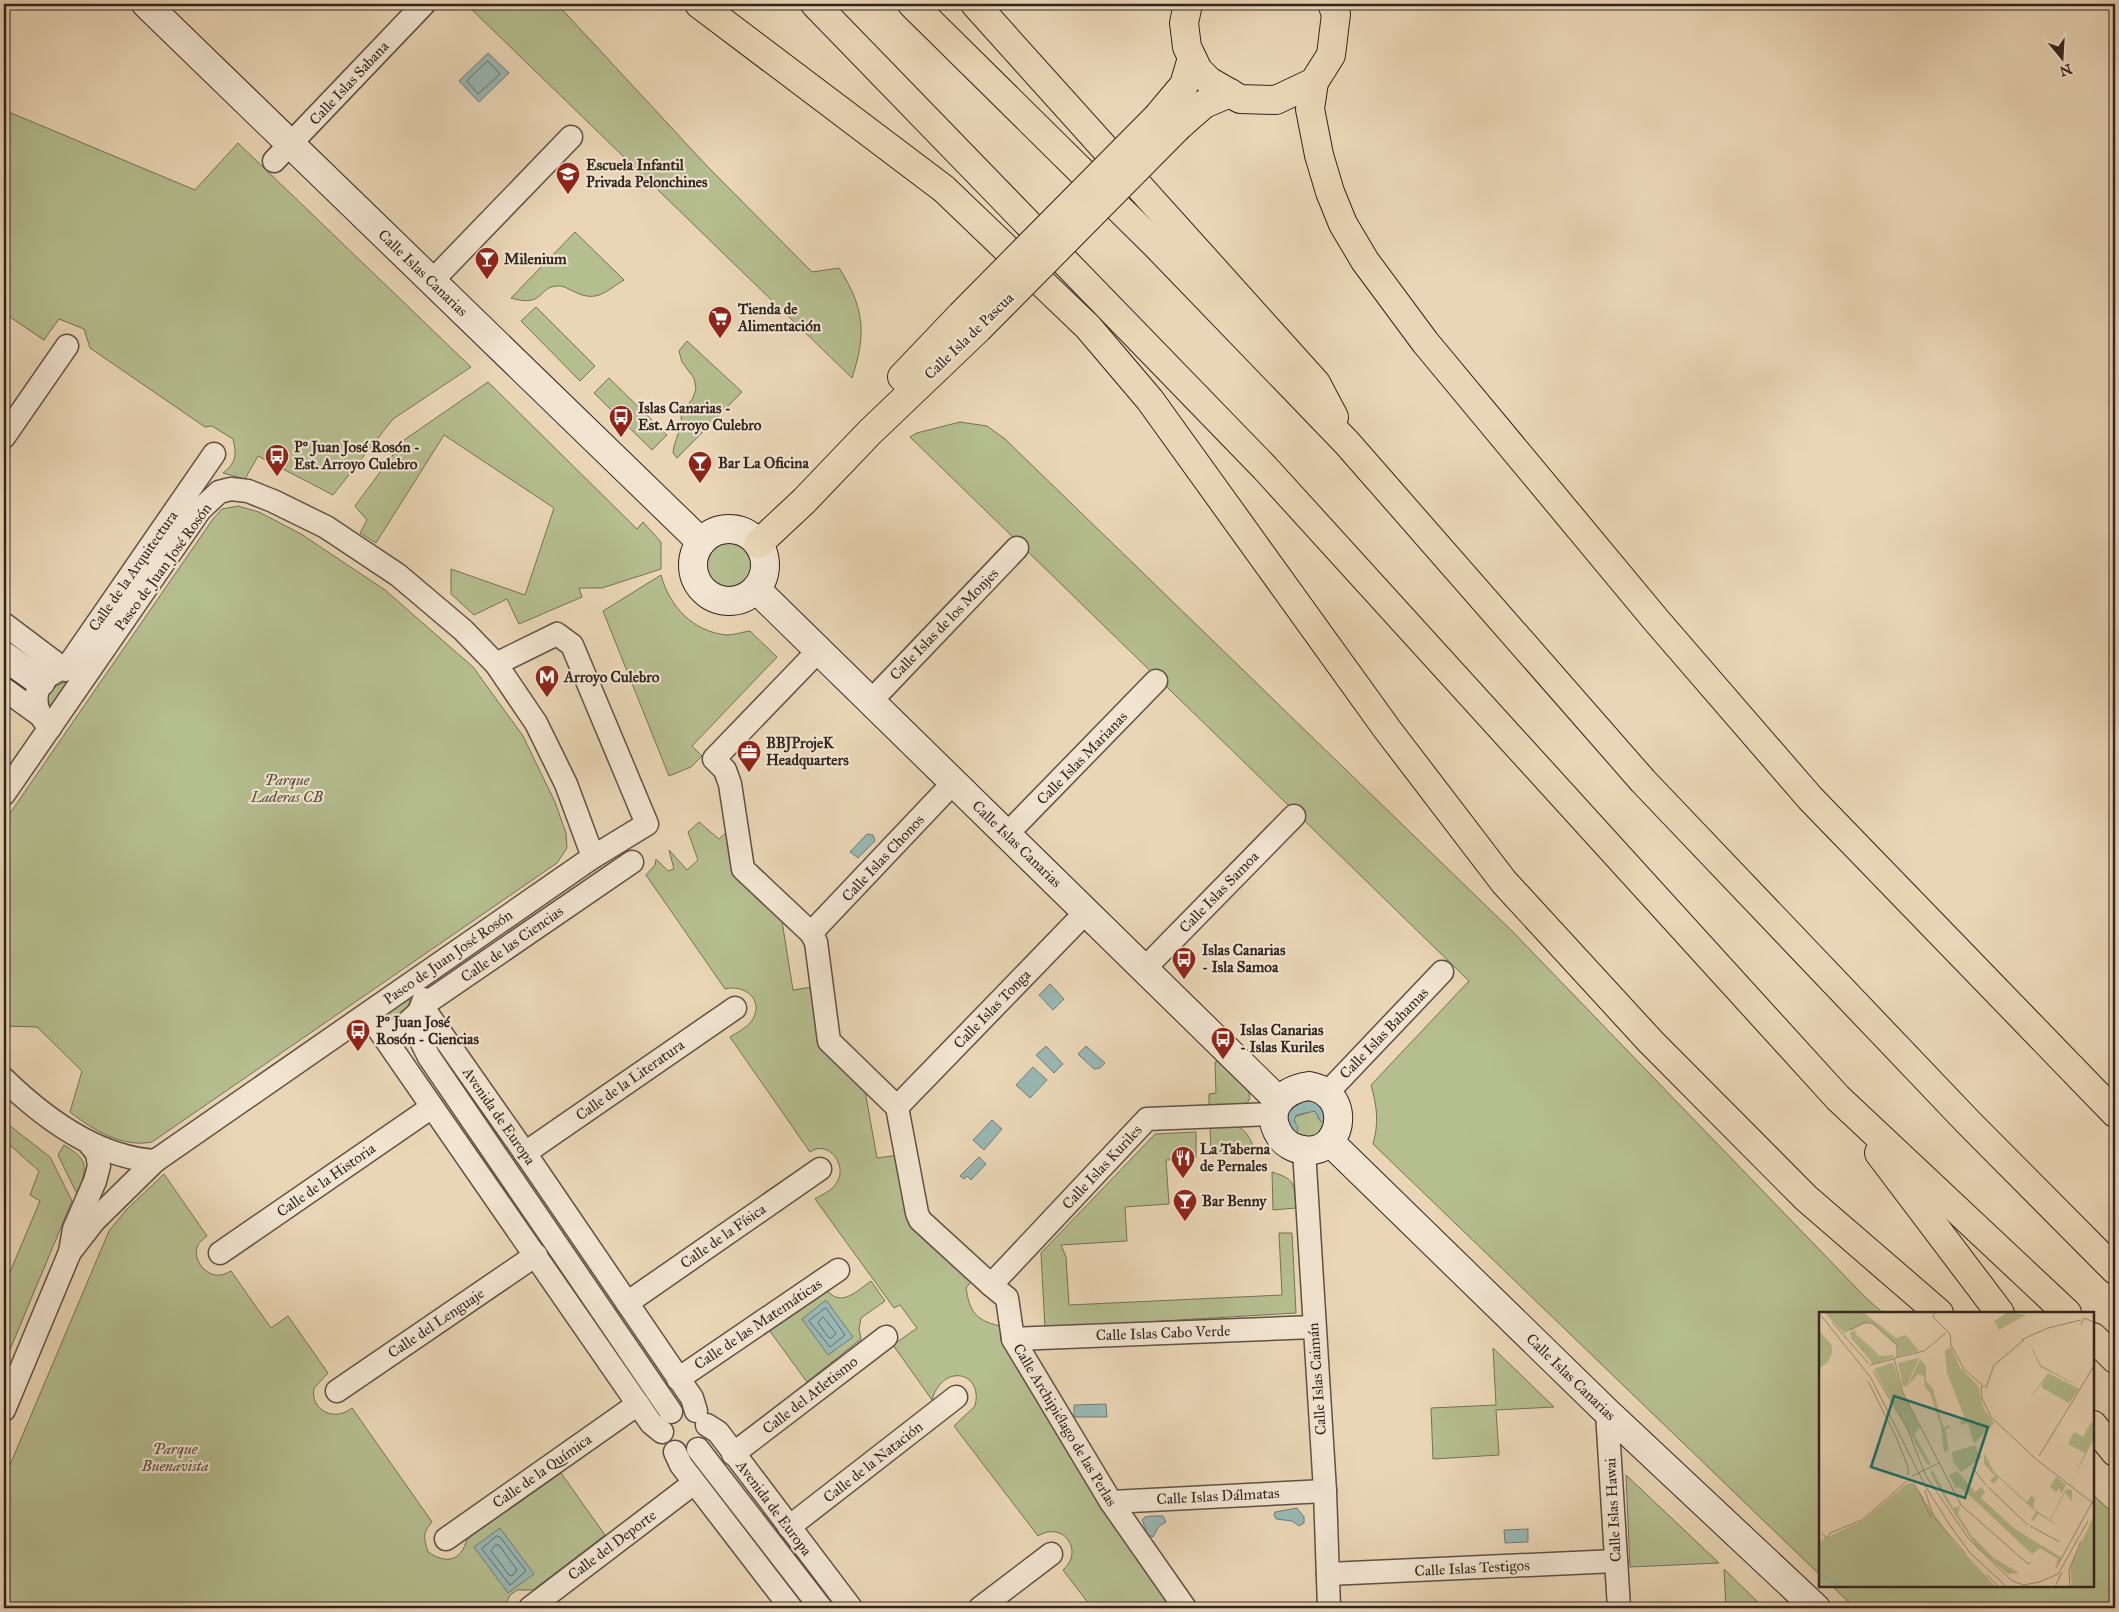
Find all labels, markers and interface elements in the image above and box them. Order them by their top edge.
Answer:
north arrow [2036,32,2086,82]
street label: Calle Islas Sabana [306,37,393,129]
text: N [2057,60,2074,80]
place label: Escuela Infantil Privada Pelonchines [586,156,708,191]
school or university icon: Escuela Infantil Privada Pelonchines [555,161,581,195]
street label: Calle Islas Canarias [374,226,472,320]
bar icon: Milenium [474,246,500,280]
place label: Milenium [504,250,567,268]
street label: Calle Isla de Pascua [921,288,1018,383]
place label: Tienda de Alimentación [737,300,822,335]
supermarket icon: Tienda de Alimentación [707,305,733,339]
place label: Islas Canarias - Est. Arroyo Culebro [638,399,762,435]
bus stop icon: Islas Canarias - Est. Arroyo Culebro [608,404,634,438]
place label: Pº Juan José Rosón - Est. Arroyo Culebro [294,438,420,474]
bus stop icon: Pº Juan José Rosón - Est. Arroyo Culebro [264,443,290,477]
bar icon: Bar La Oficina [687,450,713,484]
place label: Bar La Oficina [718,454,809,472]
street label: Paseo de Juan José Rosón [111,500,216,635]
street label: Calle de la Arquitectura [85,507,183,635]
street label: Calle Islas de los Monjes [886,564,1002,684]
metro station icon: Arroyo Culebro [534,664,560,698]
place label: Arroyo Culebro [563,668,660,687]
street label: Calle Islas Marianas [1033,708,1131,808]
place label: BBJProjeK Headquarters [766,734,849,770]
office icon: BBJProjeK Headquarters [736,739,762,773]
park label: Parque Laderas CB [250,771,323,806]
street label: Calle Islas Canarias [968,797,1066,891]
street label: Calle Islas Chonos [838,811,928,905]
street label: Calle Islas Samoa [1176,847,1263,937]
street label: Calle de las Ciencias [457,902,567,986]
street label: Paseo de Juan José Rosón [380,906,517,1009]
place label: Islas Canarias - Isla Samoa [1202,941,1286,976]
bus stop icon: Islas Canarias - Isla Samoa [1171,946,1197,980]
street label: Calle Islas Tonga [950,965,1035,1052]
street label: Calle Islas Bahamas [1336,983,1432,1083]
place label: Pº Juan José Rosón - Ciencias [376,1013,479,1048]
bus stop icon: Pº Juan José Rosón - Ciencias [345,1018,371,1052]
place label: Islas Canarias - Islas Kuriles [1240,1021,1325,1056]
bus stop icon: Islas Canarias - Islas Kuriles [1210,1026,1236,1060]
street label: Calle de la Literatura [572,1035,688,1124]
street label: Avenida de Europa [458,1063,540,1169]
street label: Calle Islas Kuriles [1058,1121,1146,1213]
street label: Calle de la Historia [273,1139,379,1221]
place label: La Taberna de Pernales [1200,1140,1271,1175]
restaurant icon: La Taberna de Pernales [1170,1145,1196,1179]
bar icon: Bar Benny [1172,1188,1198,1222]
place label: Bar Benny [1202,1192,1267,1211]
street label: Calle de la Física [677,1199,770,1272]
street label: Calle de las Matemáticas [691,1275,825,1373]
street label: Calle del Lenguaje [385,1284,487,1362]
inset map [1819,1312,2094,1587]
street label: Calle Islas Cabo Verde [1095,1322,1231,1344]
street label: Calle Islas Caimán [1304,1322,1330,1436]
street label: Calle Islas Canarias [1522,1330,1620,1424]
street label: Calle Archipiélago de las Perlas [1009,1340,1121,1510]
street label: Calle del Atletismo [759,1352,861,1438]
street label: Calle de la Natación [820,1418,926,1506]
street label: Calle de la Química [489,1430,596,1512]
park label: Parque Buenavista [141,1440,208,1475]
street label: Avenida de Europa [732,1456,816,1560]
street label: Calle Islas Hawai [1601,1457,1625,1563]
street label: Calle Islas Dálmatas [1156,1484,1280,1508]
street label: Calle del Deporte [564,1506,660,1584]
street label: Calle Islas Testigos [1414,1556,1530,1580]

